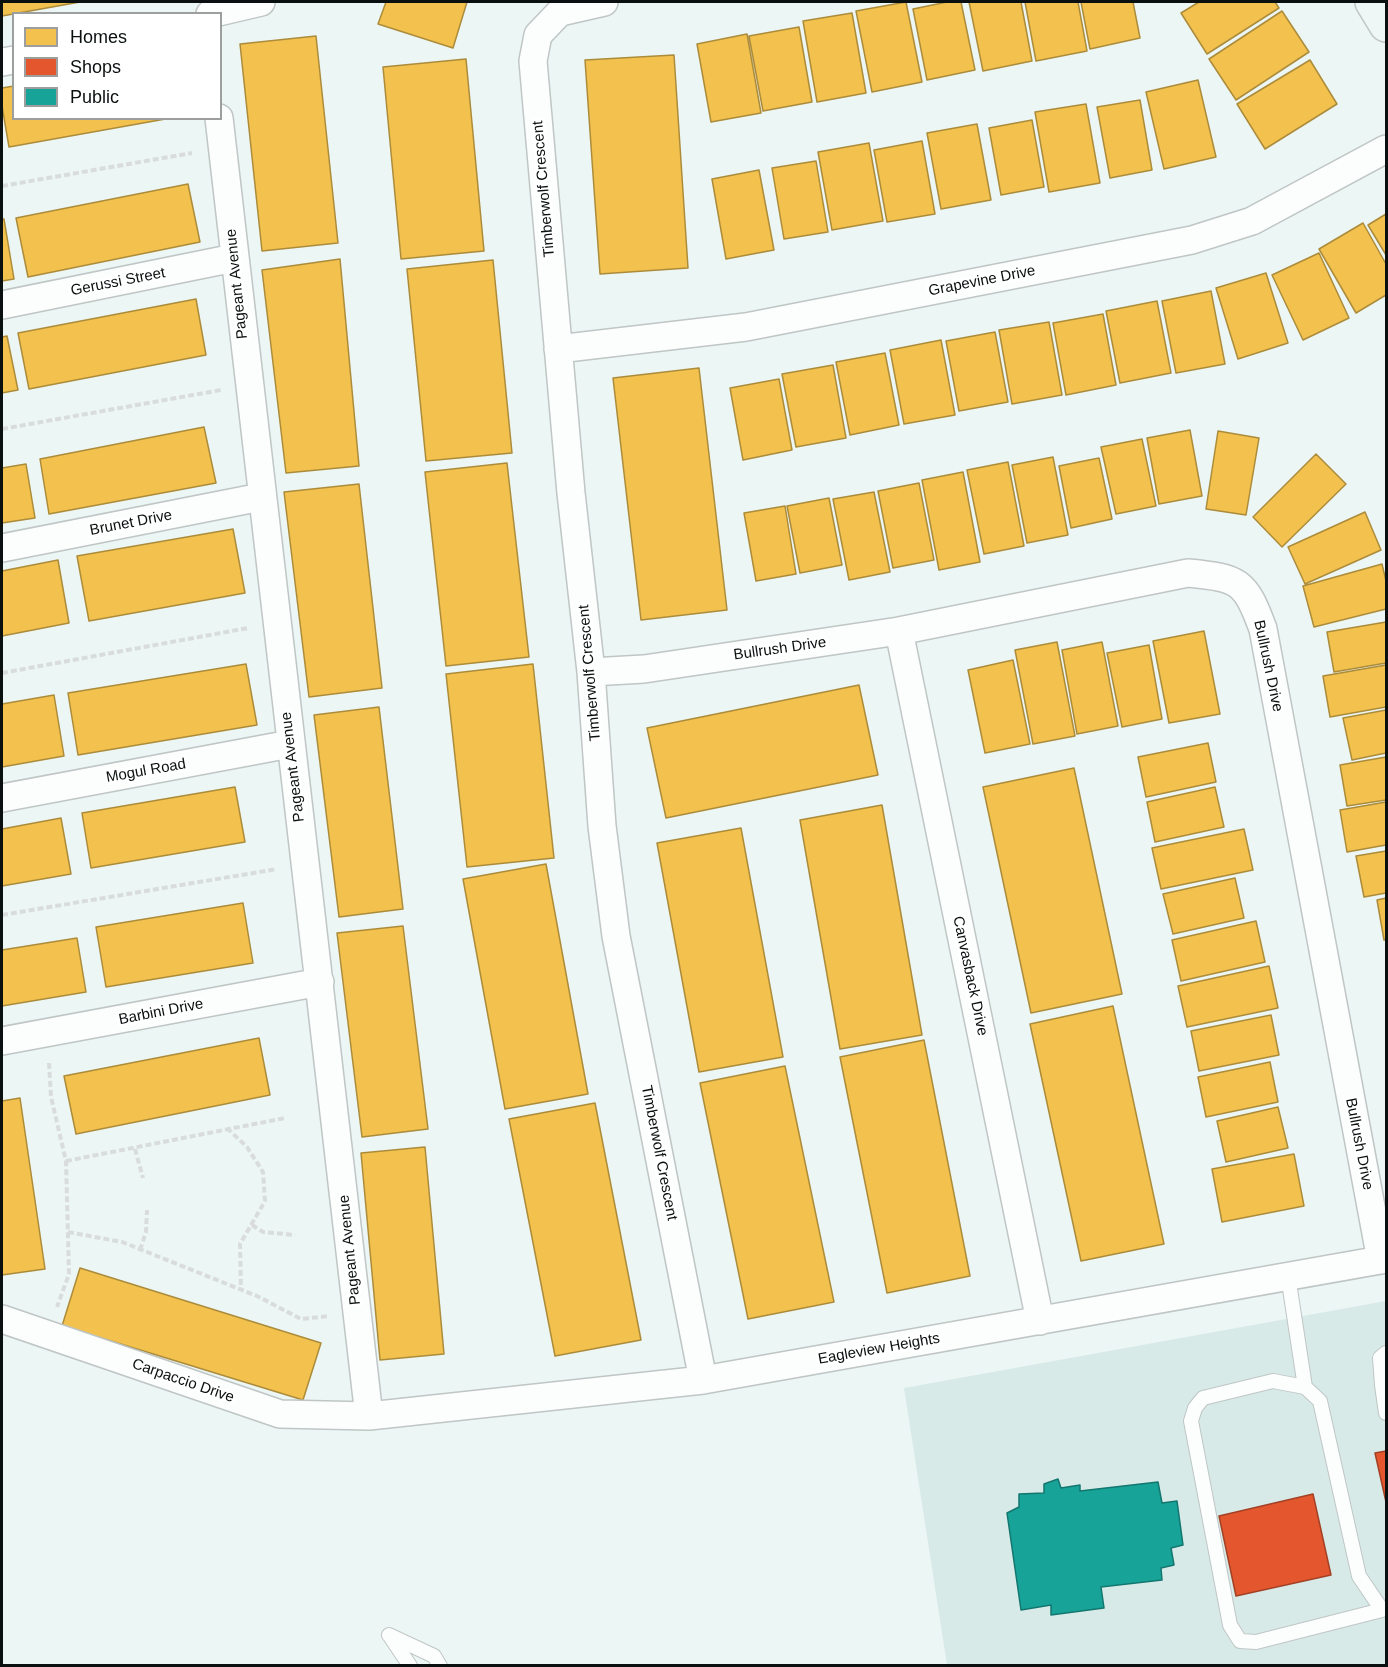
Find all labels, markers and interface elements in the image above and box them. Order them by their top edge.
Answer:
legend [12,12,222,120]
text: Homes [70,27,127,47]
text: Shops [70,57,121,77]
text: Public [70,87,119,107]
street label: Timberwolf Crescent [529,120,559,258]
street label: Pageant Avenue [222,228,252,340]
street label: Grapevine Drive [927,262,1037,300]
street label: Gerussi Street [69,264,167,300]
street label: Brunet Drive [88,506,174,540]
street label: Timberwolf Crescent [575,604,605,742]
street label: Bullrush Drive [1249,618,1287,714]
street label: Bullrush Drive [733,634,827,664]
street label: Pageant Avenue [277,711,309,823]
street label: Mogul Road [105,755,187,787]
street label: Canvasback Drive [949,915,991,1037]
street label: Barbini Drive [117,995,205,1029]
street label: Timberwolf Crescent [637,1084,681,1222]
street label: Bullrush Drive [1341,1096,1377,1192]
street label: Pageant Avenue [335,1194,365,1306]
street label: Eagleview Heights [817,1329,941,1369]
street label: Carpaccio Drive [130,1355,236,1407]

